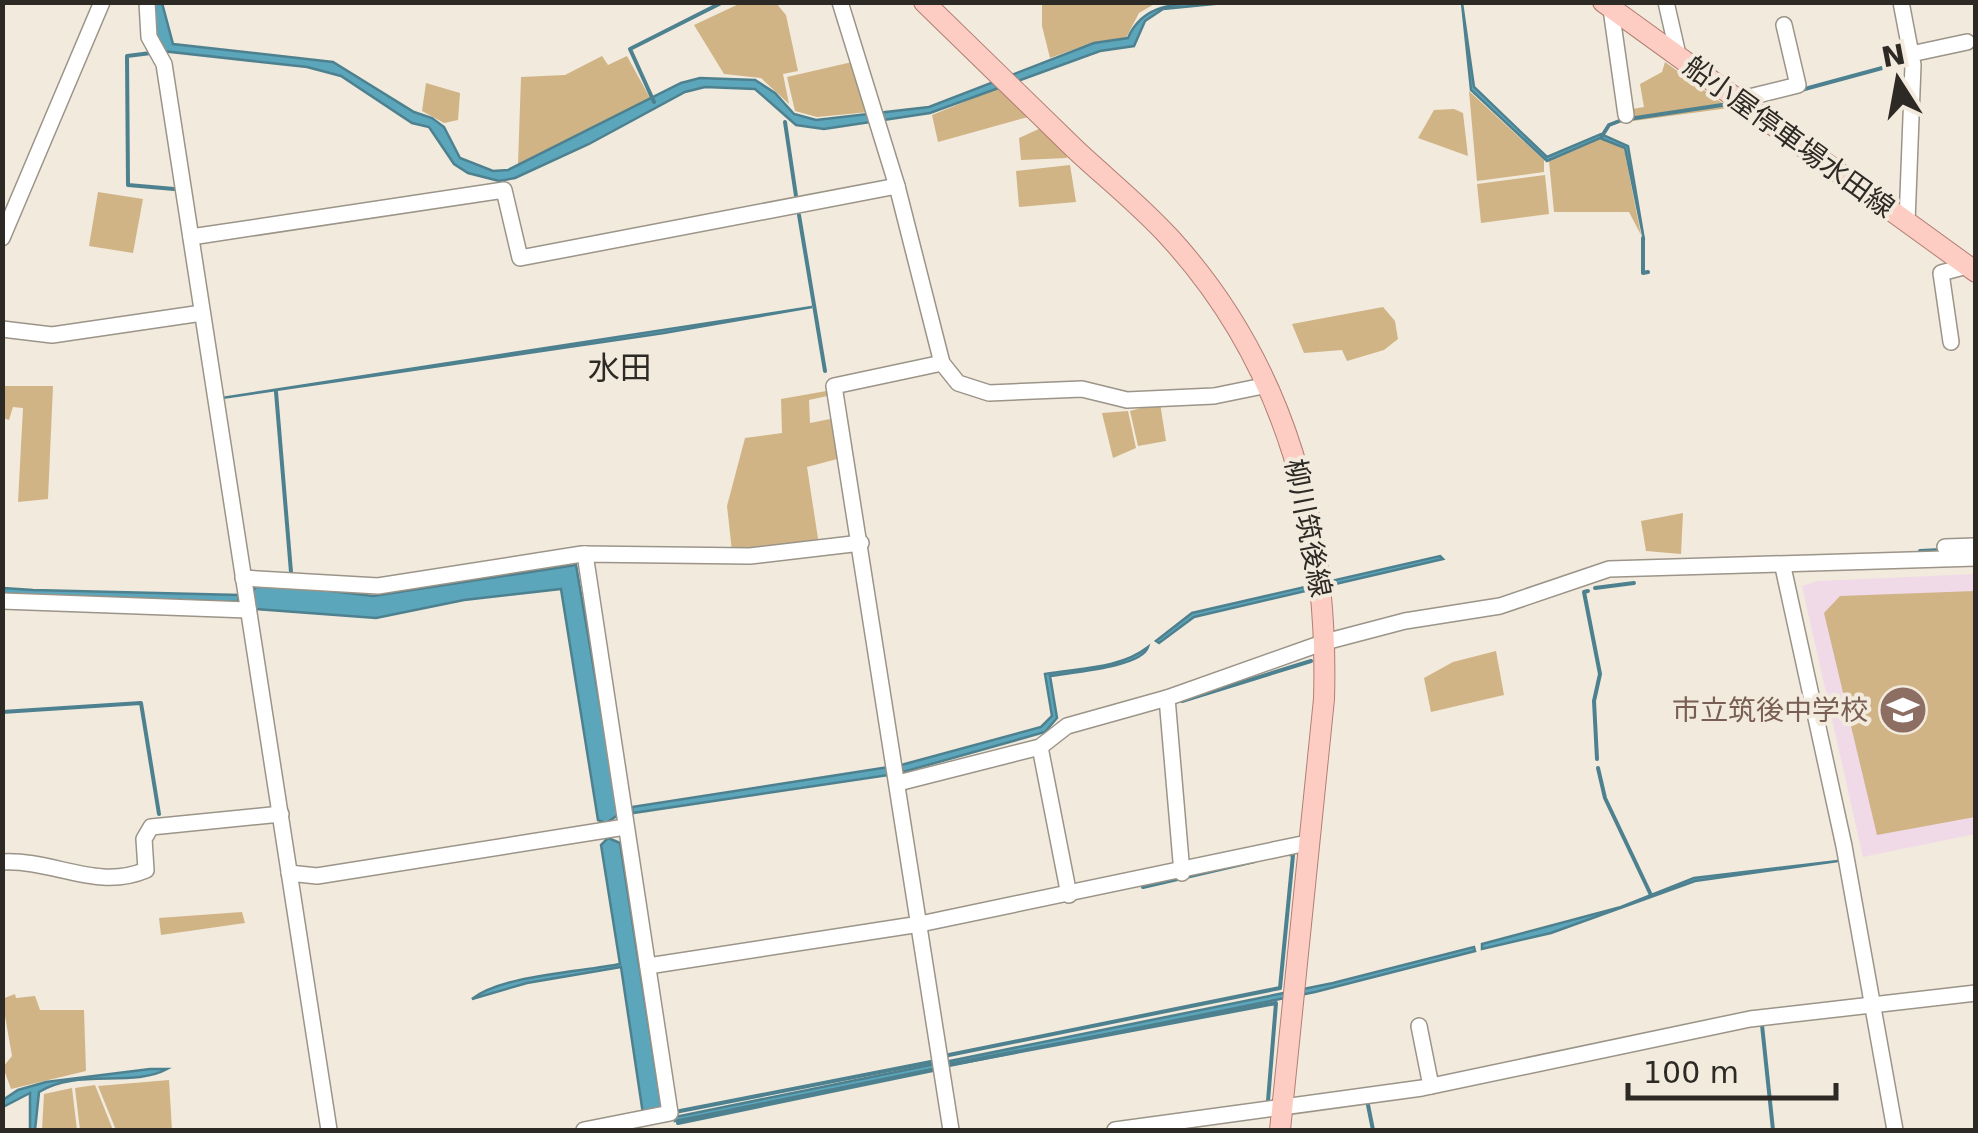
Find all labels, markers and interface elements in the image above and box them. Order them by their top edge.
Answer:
north arrow [1848,30,1948,130]
text: N [1879,38,1908,74]
street label: 船小屋停車場水田線 [1677,50,1901,224]
district label: 水田 [588,349,652,387]
street label: 柳川筑後線 [1278,456,1338,600]
school or university icon: 市立筑後中学校 [1877,684,1929,736]
place label: 市立筑後中学校 [1672,694,1868,727]
scale bar [1628,1038,1836,1100]
text: 100 m [1643,1055,1739,1090]

